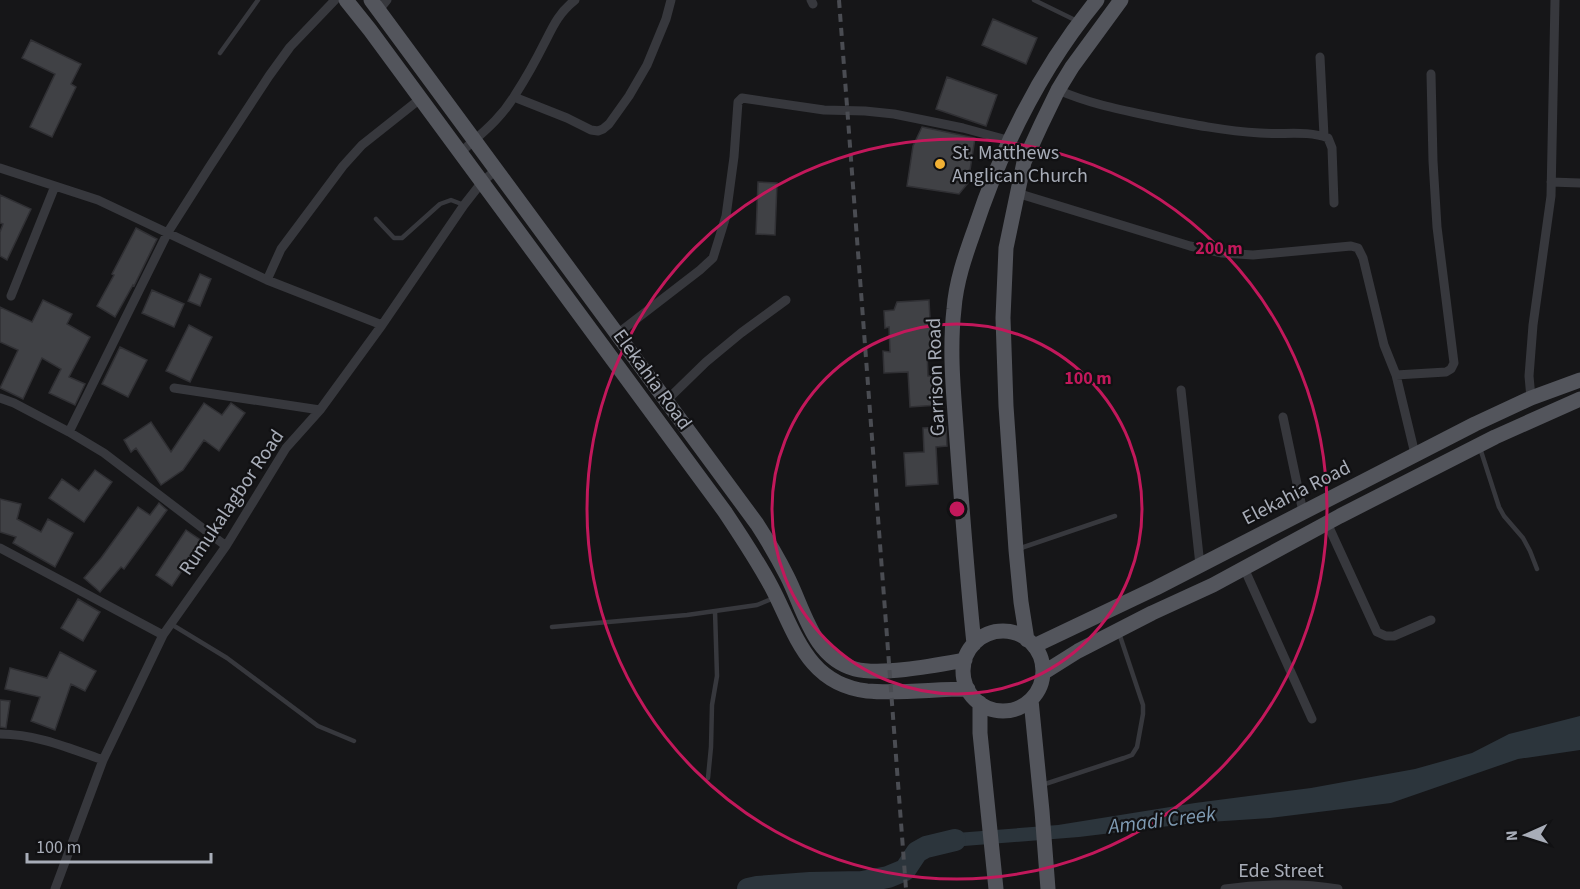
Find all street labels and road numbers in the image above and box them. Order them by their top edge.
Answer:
street label: Garrison Road [920,317,952,437]
street label: Elekahia Road [606,324,698,436]
street label: Rumukalagbor Road [173,424,291,581]
street label: Elekahia Road [1237,454,1355,532]
street label: Ede Street [1238,857,1324,885]

